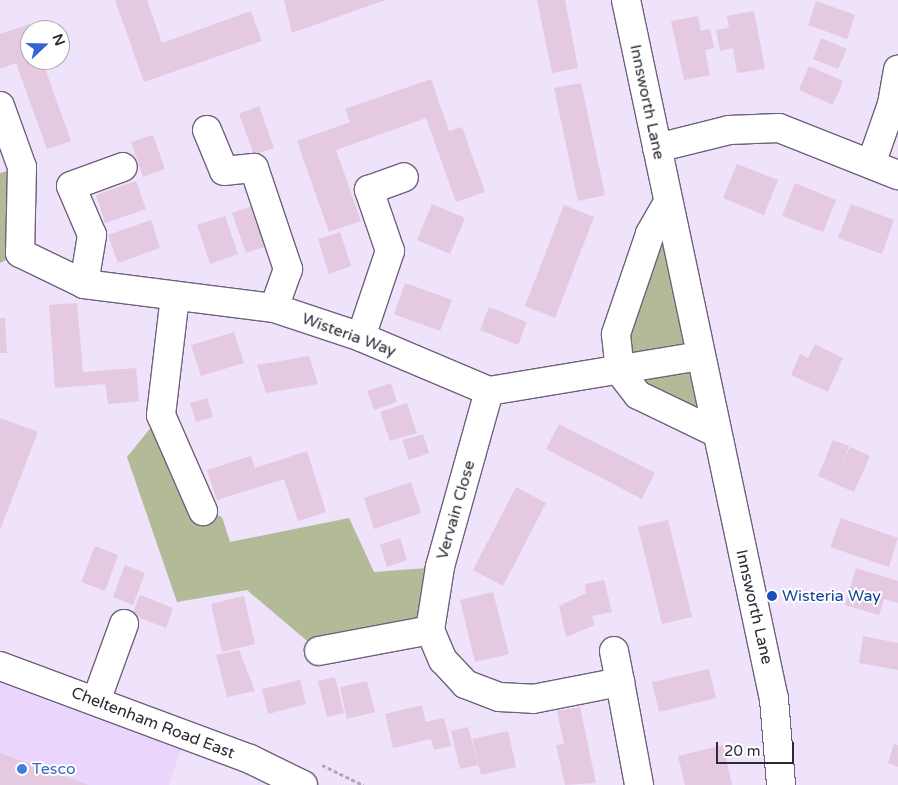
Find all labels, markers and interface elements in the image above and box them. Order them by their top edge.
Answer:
north arrow [20,20,70,70]
text: N [49,32,68,48]
street label: Innsworth Lane [625,43,669,161]
street label: Wisteria Way [299,309,399,361]
street label: Vervain Close [433,458,479,562]
street label: Innsworth Lane [731,548,777,666]
place label: Wisteria Way [782,586,881,606]
marker: Wisteria Way [766,590,778,602]
street label: Cheltenham Road East [69,683,237,763]
scale bar [718,732,796,764]
text: 20 m [724,742,761,760]
place label: Tesco [32,759,76,779]
marker: Tesco [16,763,28,775]

